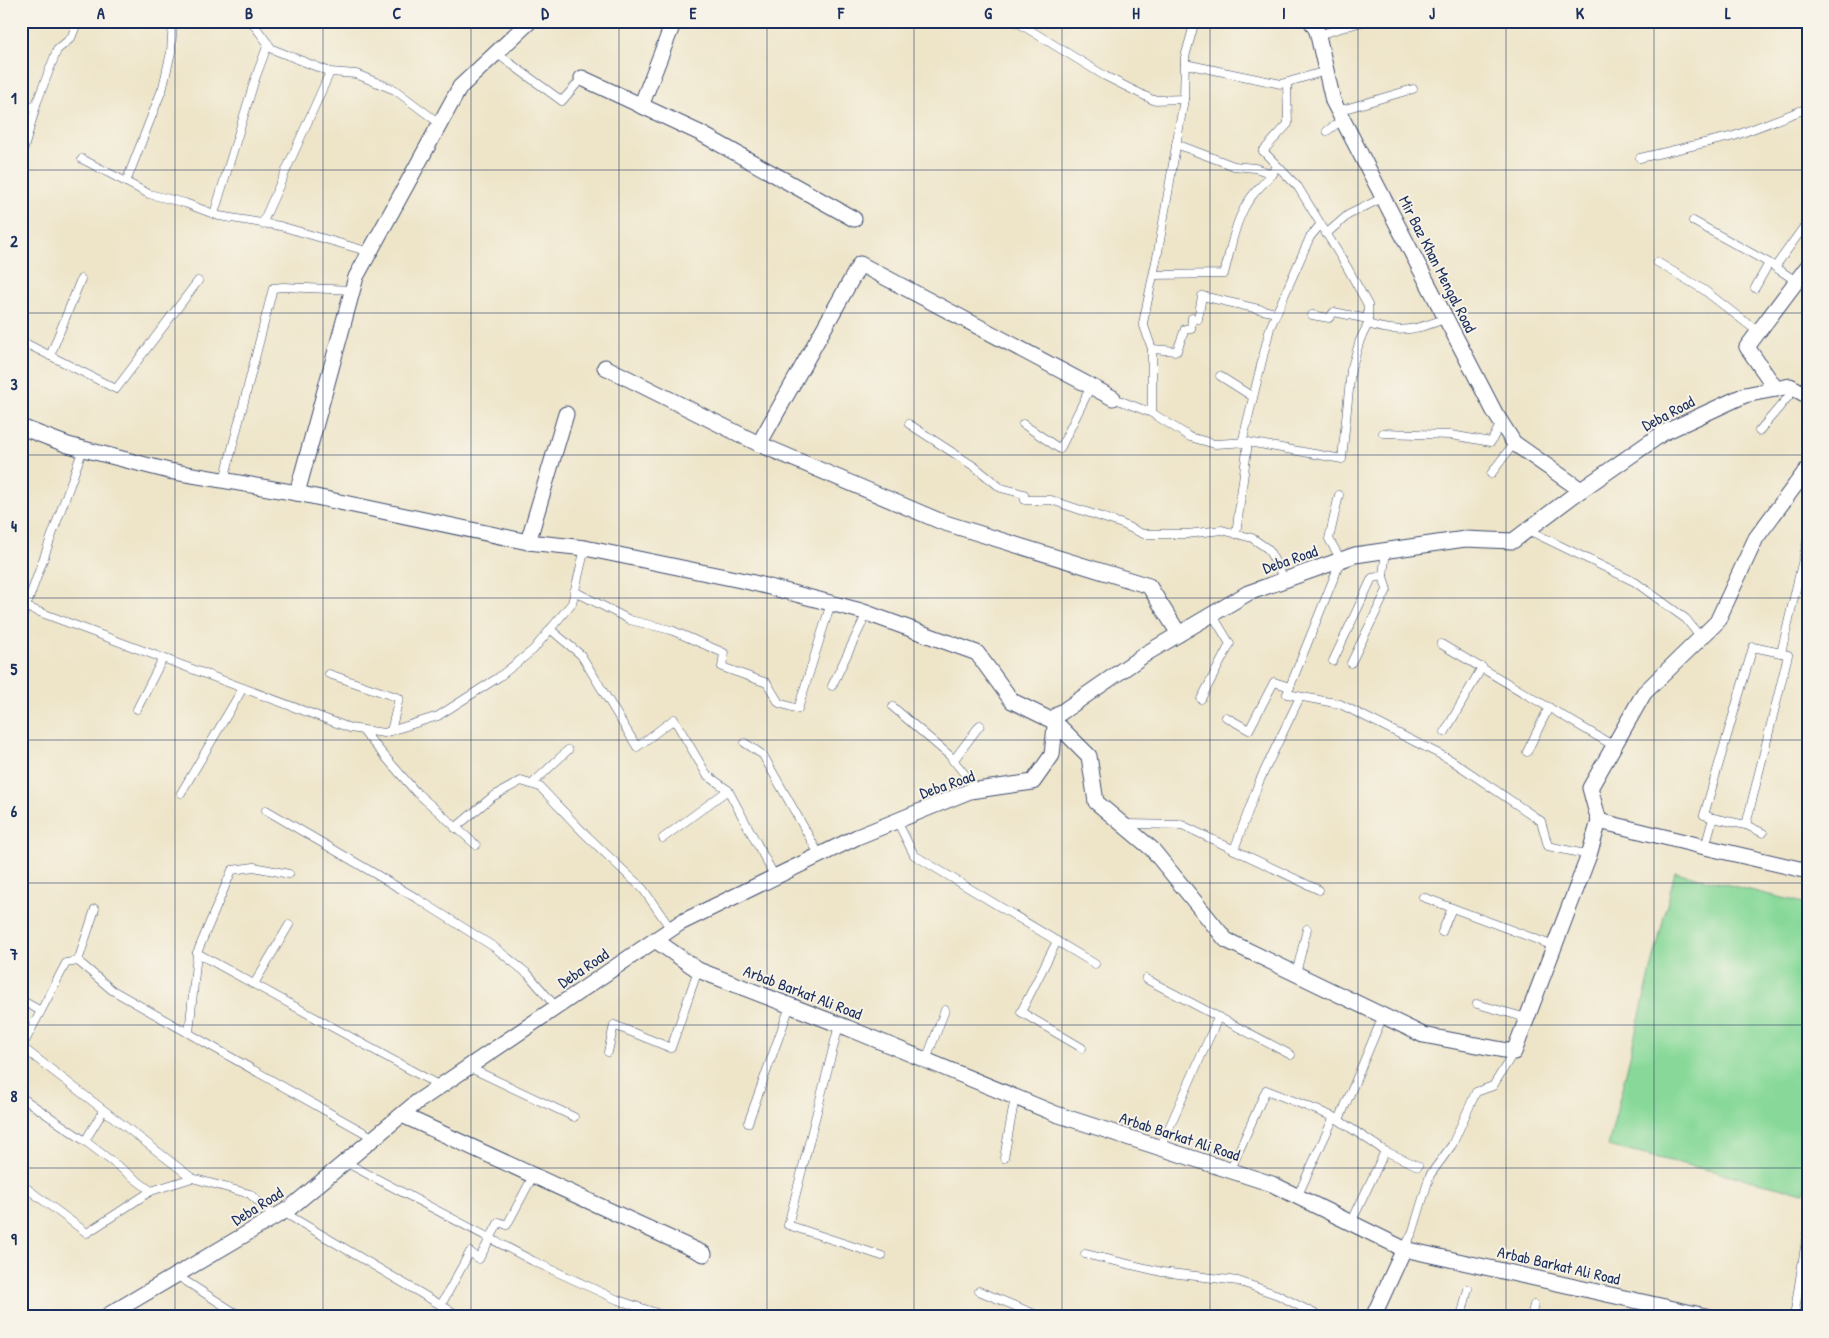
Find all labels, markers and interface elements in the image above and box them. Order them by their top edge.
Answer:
text: A [97,2,105,24]
text: B [245,2,253,24]
text: C [393,2,402,24]
text: D [541,2,549,24]
text: E [689,2,697,24]
text: F [837,2,845,24]
text: G [984,2,992,24]
text: H [1132,2,1140,24]
text: I [1282,2,1286,24]
text: J [1429,2,1435,24]
text: K [1576,2,1585,24]
text: L [1725,2,1731,24]
text: 1 [11,87,17,109]
street label: Mir Baz Khan Mengal Road [1394,192,1482,336]
text: 2 [10,230,18,252]
text: 3 [10,373,18,395]
street label: Deba Road [1638,390,1698,436]
text: 4 [11,515,17,537]
street label: Deba Road [1260,539,1320,579]
text: 5 [11,658,18,680]
street label: Deba Road [917,764,977,804]
text: 6 [11,800,18,822]
text: 7 [9,943,18,965]
street label: Deba Road [553,943,613,993]
street label: Arbab Barkat Ali Road [741,959,865,1025]
text: 8 [11,1085,18,1107]
street label: Arbab Barkat Ali Road [1117,1106,1243,1166]
street label: Deba Road [227,1182,287,1230]
text: 9 [11,1228,17,1250]
street label: Arbab Barkat Ali Road [1495,1240,1623,1290]

